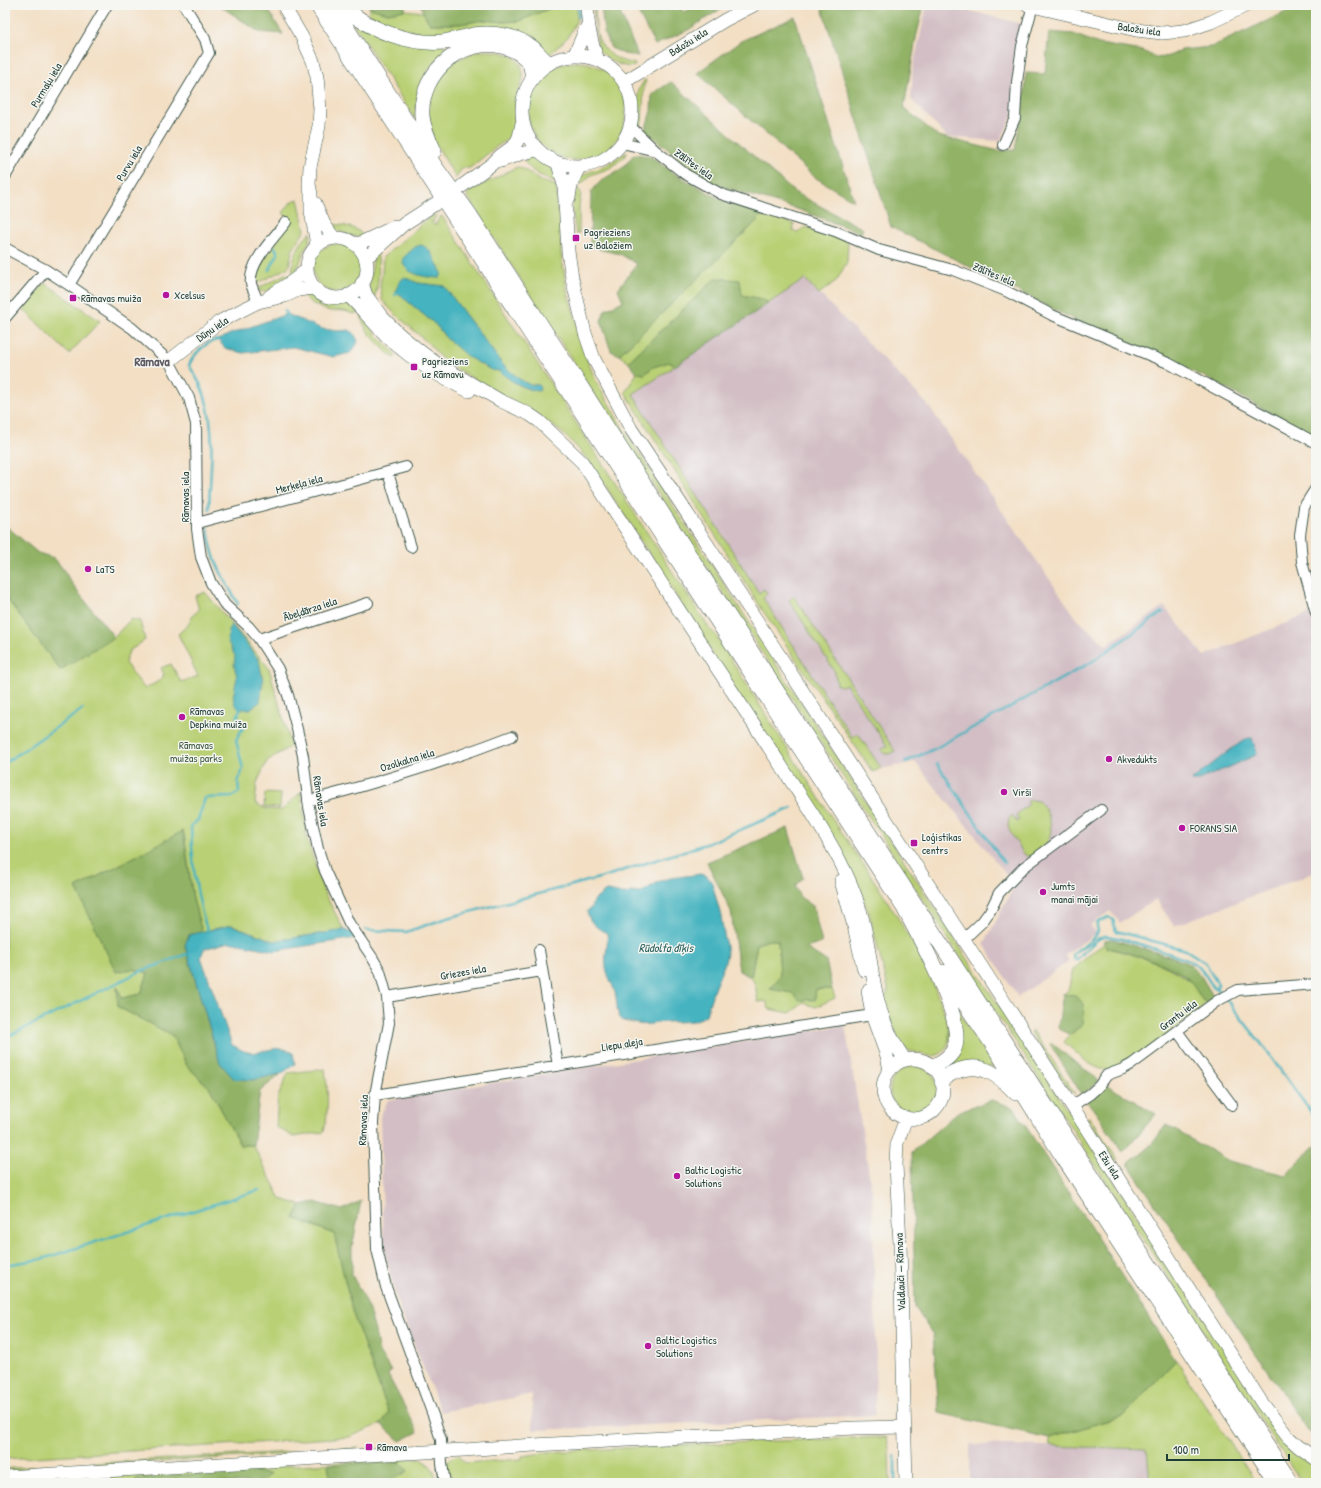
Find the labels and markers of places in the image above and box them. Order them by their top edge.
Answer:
place label: Pagrieziens uz Baložiem [584,225,632,252]
marker: Pagrieziens uz Baložiem [571,233,581,243]
place label: Xcelsus [174,288,205,302]
marker: Xcelsus [161,290,171,300]
place label: Rāmavas muiža [81,291,142,305]
marker: Rāmavas muiža [68,293,78,303]
place label: Pagrieziens uz Rāmavu [422,354,468,381]
marker: Pagrieziens uz Rāmavu [409,362,419,372]
place label: LaTS [96,562,115,576]
marker: LaTS [83,564,93,574]
place label: Rāmavas Depkina muiža [190,704,247,731]
marker: Rāmavas Depkina muiža [177,712,187,722]
place label: Akvedukts [1117,752,1157,766]
marker: Akvedukts [1104,754,1114,764]
place label: Virši [1012,785,1032,799]
marker: Virši [999,787,1009,797]
place label: FORANS SIA [1189,821,1238,835]
marker: FORANS SIA [1177,823,1187,833]
place label: Loģistikas centrs [922,830,961,857]
marker: Loģistikas centrs [909,838,919,848]
place label: Jumts manai mājai [1051,879,1098,906]
marker: Jumts manai mājai [1038,887,1048,897]
place label: Baltic Logistic Solutions [685,1163,742,1190]
marker: Baltic Logistic Solutions [672,1171,682,1181]
place label: Baltic Logistics Solutions [656,1333,717,1360]
marker: Baltic Logistics Solutions [643,1341,653,1351]
place label: Rāmava [377,1440,407,1454]
marker: Rāmava [364,1442,374,1452]

